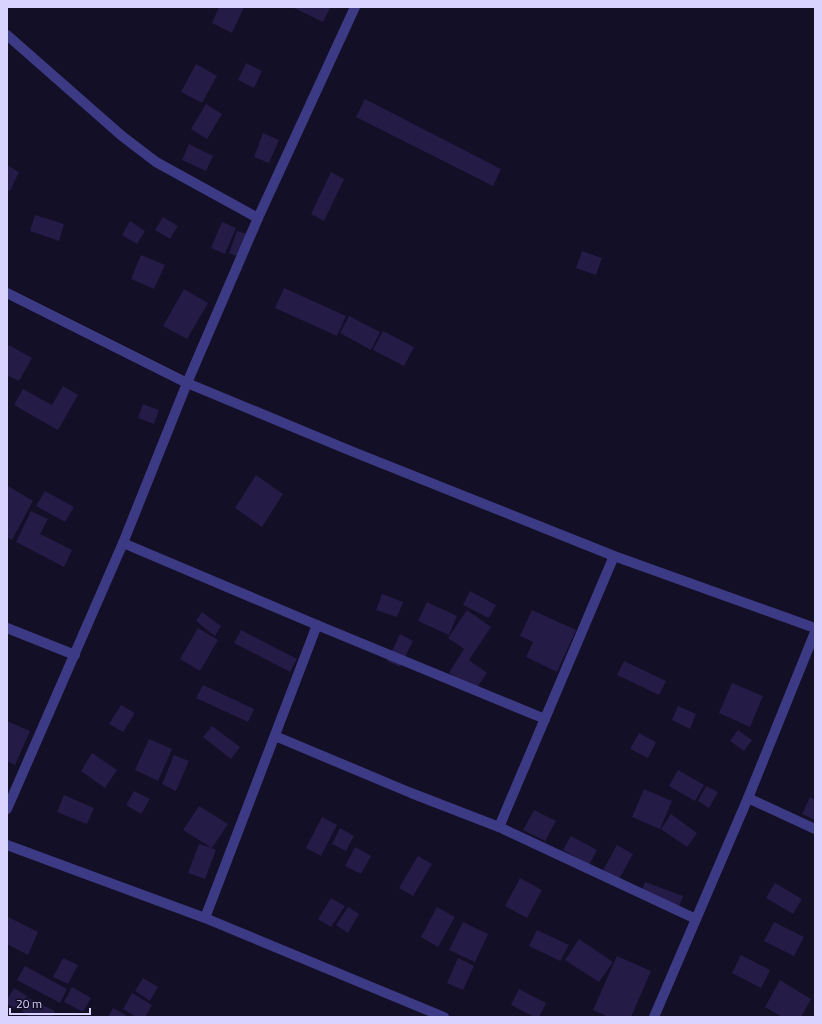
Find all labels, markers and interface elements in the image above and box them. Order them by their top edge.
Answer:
scale bar [10,990,90,1016]
text: 20 m [16,994,42,1013]

